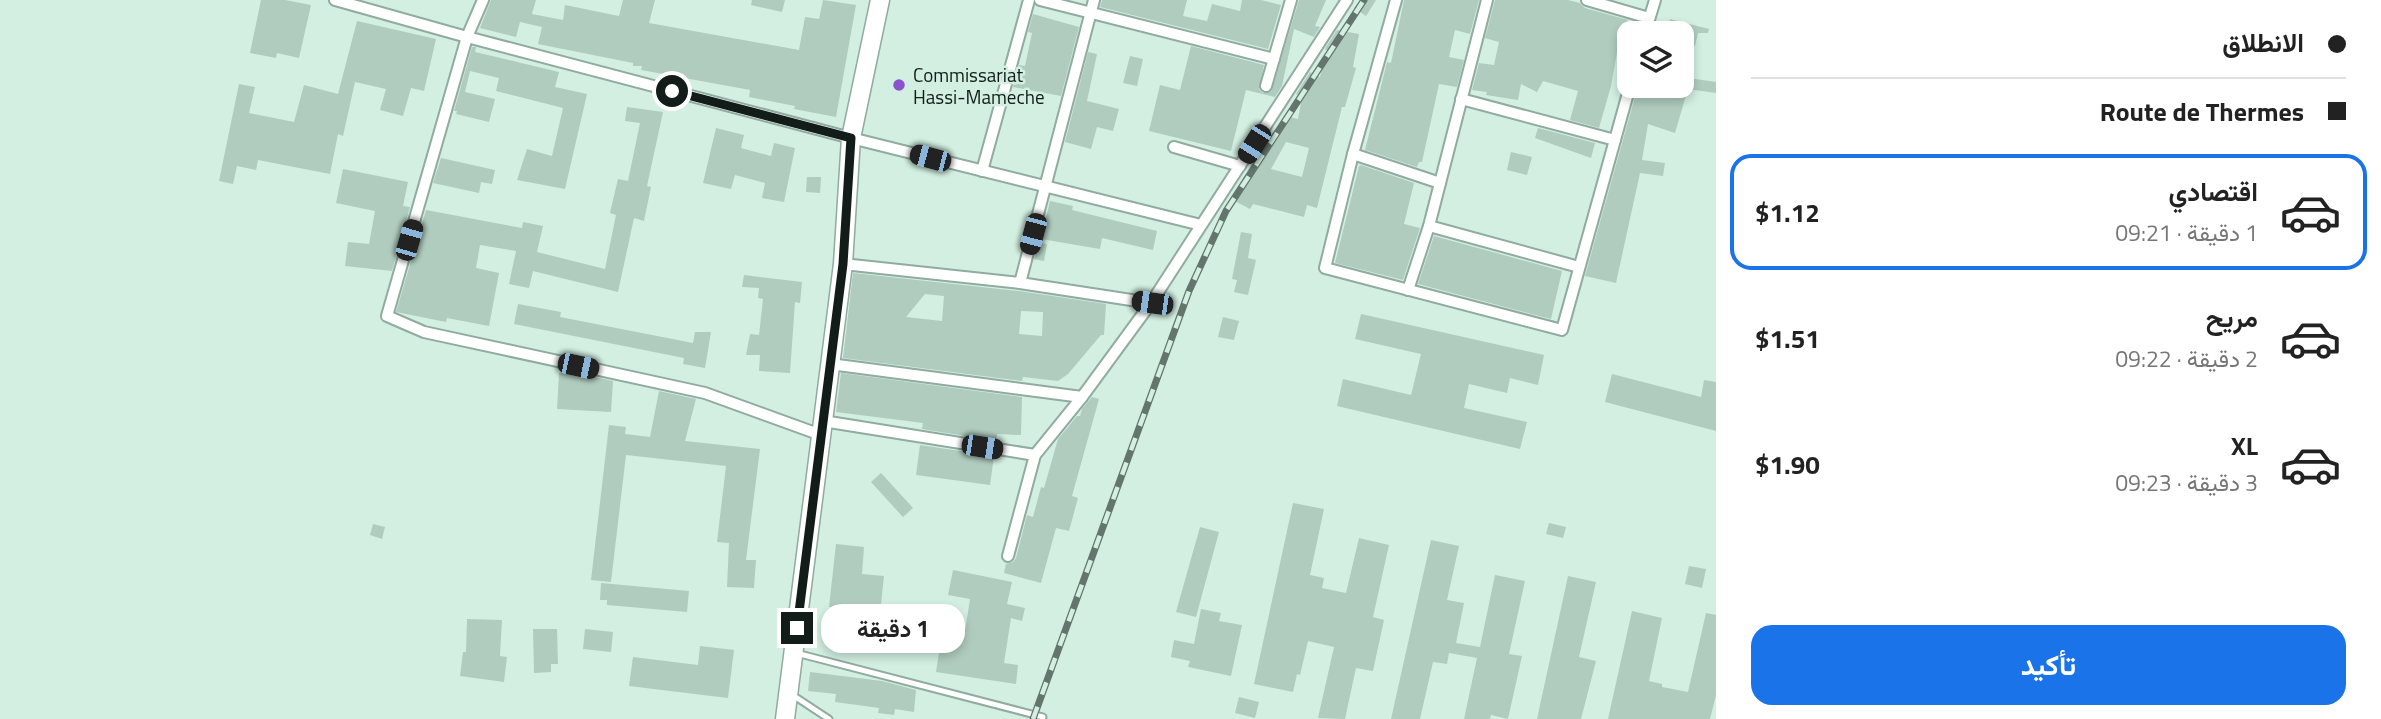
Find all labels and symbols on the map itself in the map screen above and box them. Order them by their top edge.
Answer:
place label: Commissariat Hassi-Mameche [913,60,1045,111]
route start [656,75,688,107]
marker: Commissariat Hassi-Mameche [891,77,907,93]
car [1234,121,1275,167]
car [907,142,954,174]
car [1018,211,1049,257]
car [394,217,425,263]
car [1130,290,1175,316]
car [556,351,601,381]
car [960,433,1005,461]
callout: 1 دقيقة [822,604,965,652]
route end [781,612,813,644]

